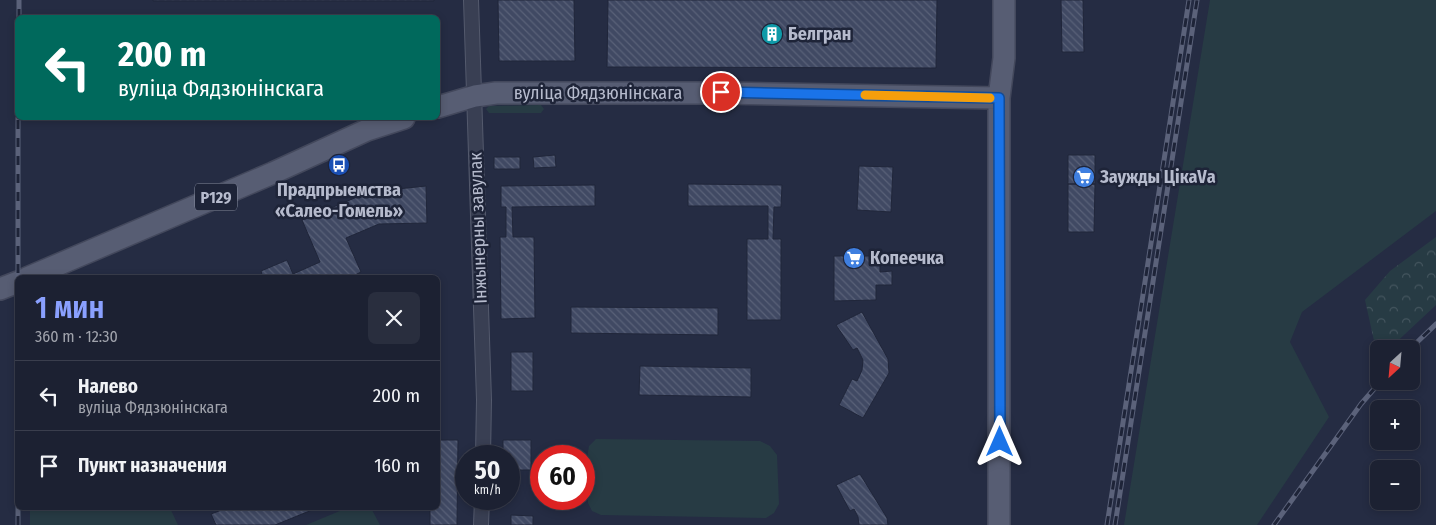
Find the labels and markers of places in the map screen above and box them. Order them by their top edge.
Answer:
building icon: Белгран [760,22,784,46]
place label: Белгран [788,23,851,45]
pin [700,71,742,113]
bus stop icon: Прадпрыемства «Салео-Гомель» [327,153,351,177]
supermarket icon: Заужды ЦікаVа [1072,165,1096,189]
place label: Заужды ЦікаVа [1099,166,1216,188]
place label: Прадпрыемства «Салео-Гомель» [275,179,403,222]
supermarket icon: Копеечка [842,246,866,270]
place label: Копеечка [870,247,944,269]

